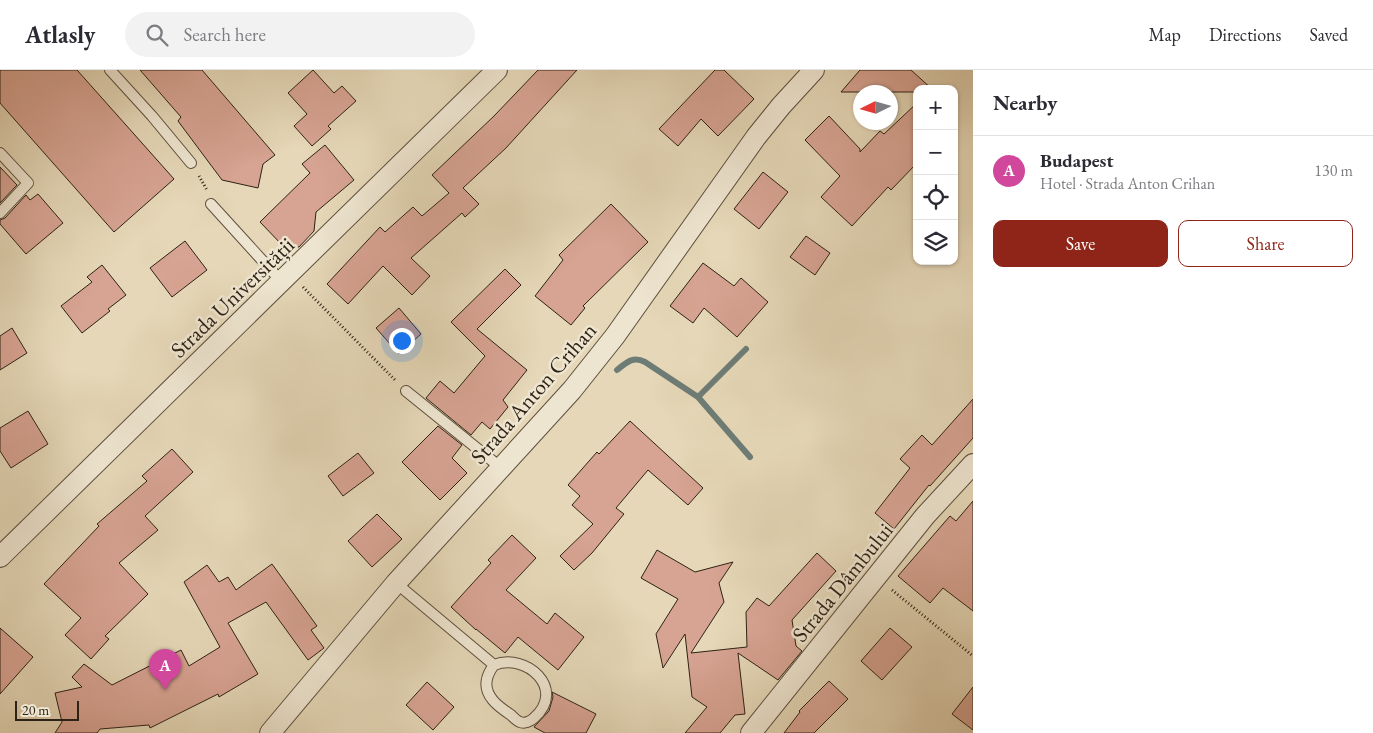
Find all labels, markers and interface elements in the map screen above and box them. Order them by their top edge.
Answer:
search box [125,12,475,57]
text: Atlasly [25,19,95,50]
icon: search [143,21,171,49]
text: Search here [183,22,266,47]
text: Map [1149,23,1181,46]
text: Directions [1209,23,1281,46]
text: Saved [1309,23,1348,46]
north arrow [853,85,898,130]
map controls [913,85,958,265]
button: + [913,85,958,130]
text: Nearby [993,89,1057,116]
button: − [913,130,958,175]
text: Budapest [1040,148,1114,173]
text: A [1003,160,1015,181]
text: 130 m [1314,160,1353,181]
text: Hotel · Strada Anton Crihan [1040,173,1215,194]
button: locate [913,175,958,220]
button: layers [913,220,958,265]
button: Save [993,220,1168,267]
button: Share [1178,220,1353,267]
street label: Strada Universității [164,231,301,364]
street label: Strada Anton Crihan [464,316,603,470]
your location [389,328,415,354]
street label: Strada Dâmbului [785,517,899,648]
pin: A [149,649,181,690]
scale bar [15,698,79,721]
text: 20 m [22,701,49,719]

